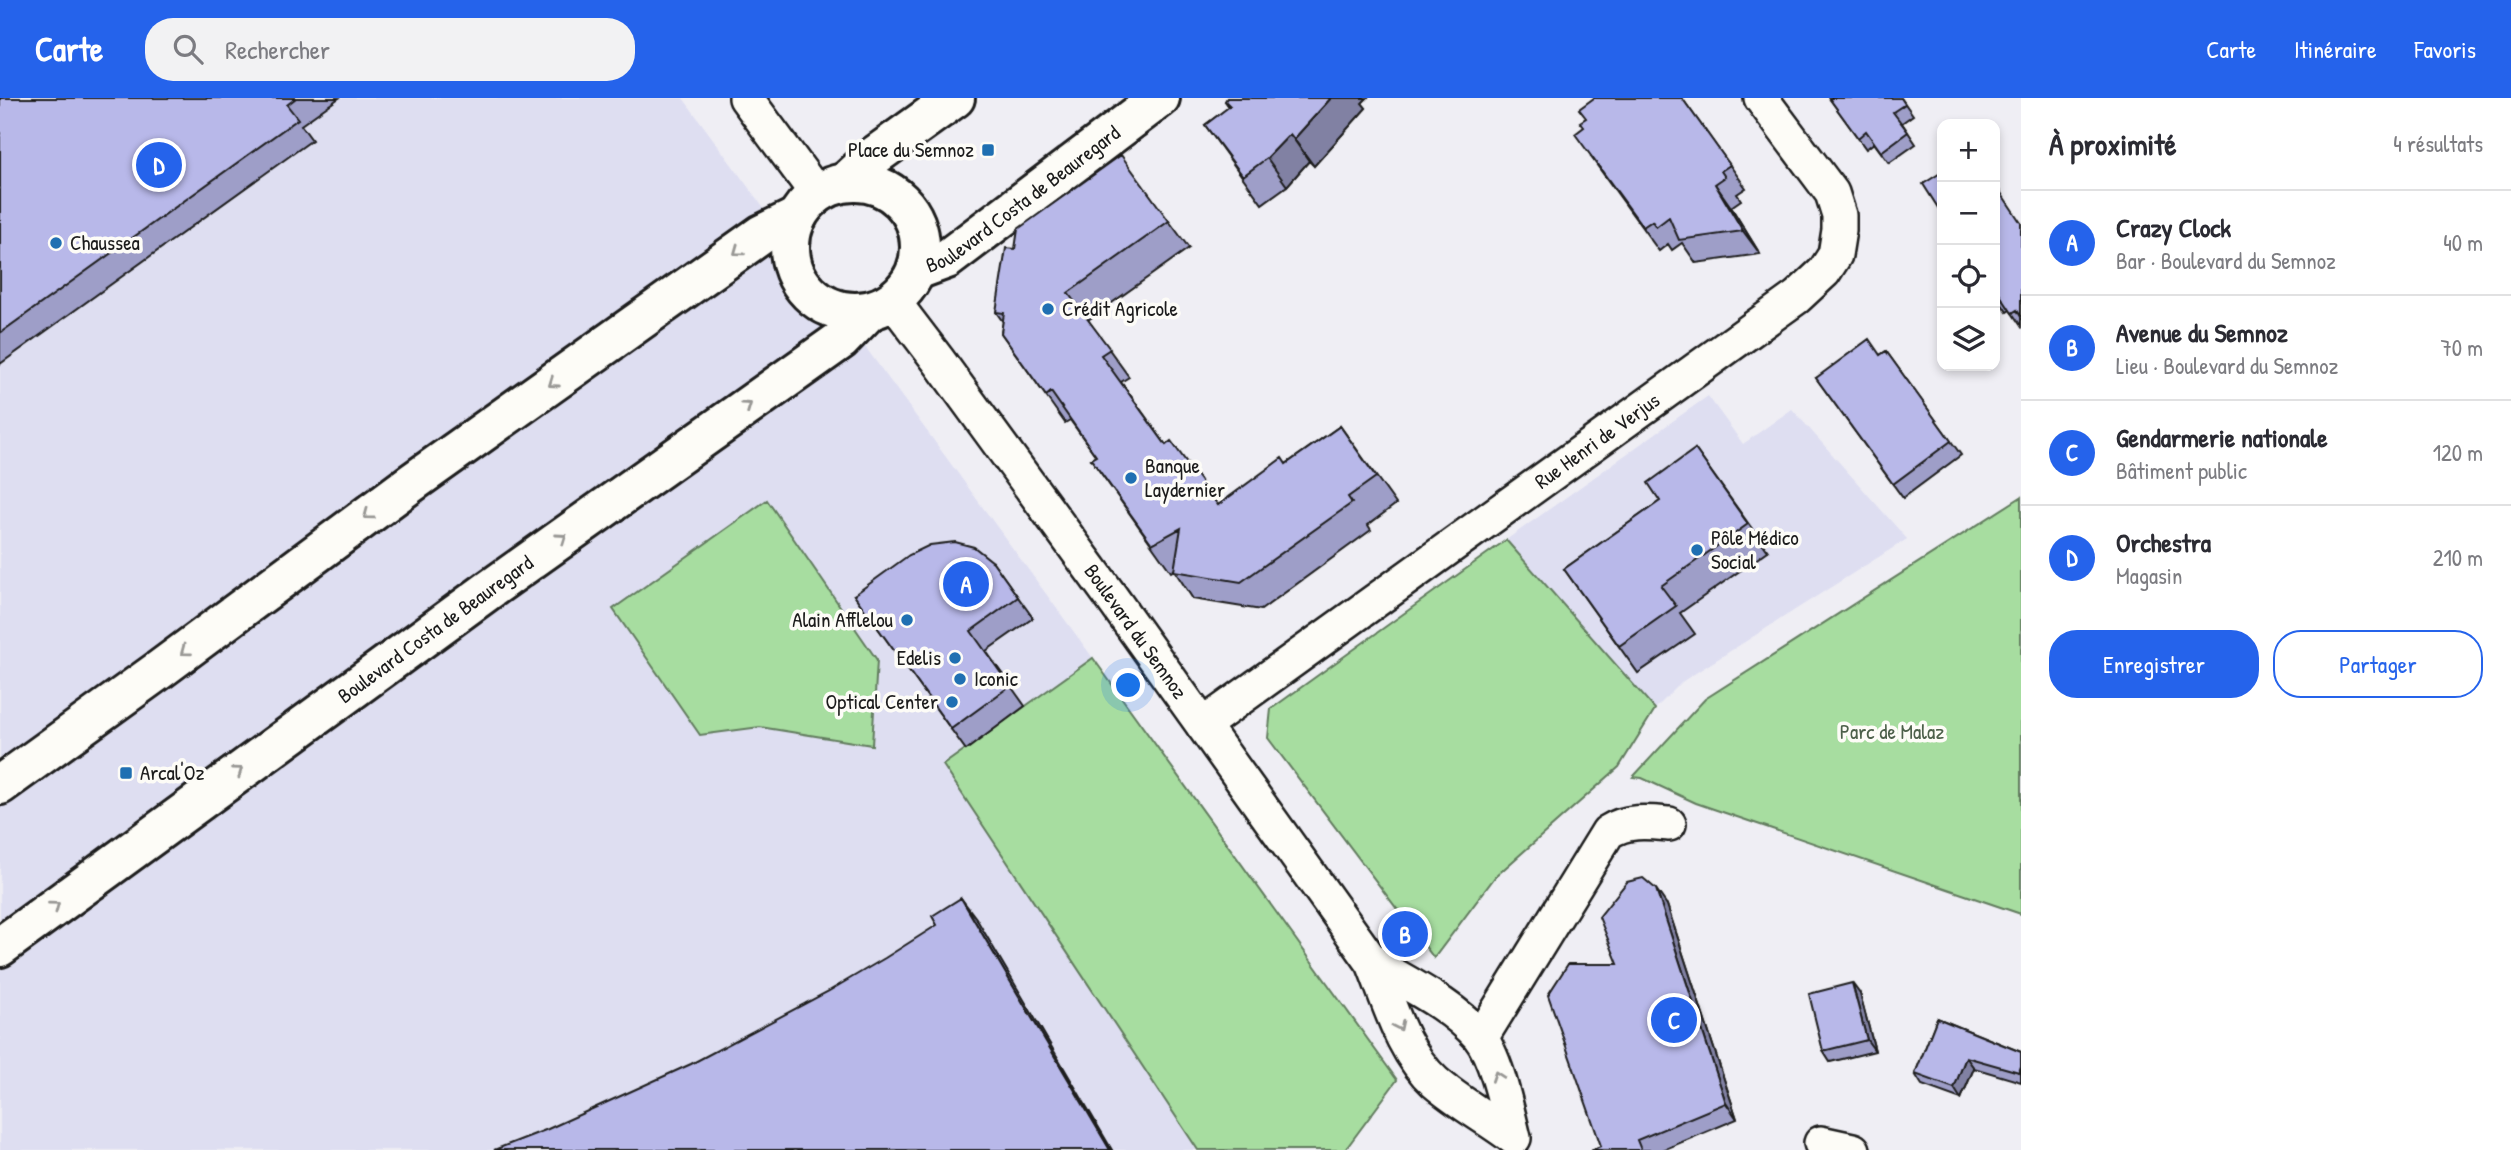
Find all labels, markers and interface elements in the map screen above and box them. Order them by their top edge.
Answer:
search box [145,18,635,81]
text: Carte [35,27,103,71]
icon: search [169,30,207,68]
text: Rechercher [225,32,330,67]
text: Carte [2206,33,2256,65]
text: Itinéraire [2294,33,2376,65]
text: Favoris [2414,33,2476,65]
street label: Boulevard Costa de Beauregard [922,118,1126,280]
map controls [1937,119,2000,371]
button: + [1937,119,2000,182]
text: À proximité [2049,124,2177,164]
text: 4 résultats [2393,128,2483,159]
place label: Place du Semnoz [848,135,974,164]
pin: D [136,139,182,191]
marker: Place du Semnoz [980,142,996,158]
button: − [1937,182,2000,245]
text: Crazy Clock [2116,210,2231,245]
text: A [2066,227,2078,258]
text: 40 m [2443,227,2483,258]
place label: Chaussea [70,228,140,257]
marker: Chaussea [48,235,64,251]
one-way arrow [733,243,746,255]
button: locate [1937,245,2000,308]
text: Bar · Boulevard du Semnoz [2116,245,2336,276]
place label: Crédit Agricole [1062,294,1178,323]
marker: Crédit Agricole [1040,301,1056,317]
button: layers [1937,308,2000,371]
text: Avenue du Semnoz [2116,315,2288,350]
text: B [2066,332,2078,363]
text: 70 m [2440,332,2483,363]
text: Lieu · Boulevard du Semnoz [2116,350,2338,381]
one-way arrow [548,375,561,387]
street label: Rue Henri de Verjus [1529,386,1665,495]
one-way arrow [739,402,752,414]
text: Gendarmerie nationale [2116,420,2328,455]
text: C [2066,437,2078,468]
text: 120 m [2433,437,2483,468]
place label: Banque Laydernier [1145,451,1225,504]
text: Bâtiment public [2116,455,2247,486]
marker: Banque Laydernier [1123,470,1139,486]
one-way arrow [363,507,376,520]
place label: Pôle Médico Social [1711,523,1799,576]
text: Orchestra [2116,525,2211,560]
one-way arrow [554,534,567,546]
marker: Pôle Médico Social [1689,542,1705,558]
text: D [2067,542,2077,573]
text: 210 m [2433,542,2483,573]
street label: Boulevard Costa de Beauregard [332,548,539,710]
pin: A [943,558,989,610]
street label: Boulevard du Semnoz [1078,558,1194,705]
text: Magasin [2116,560,2182,591]
place label: Alain Afflelou [792,605,894,634]
marker: Alain Afflelou [899,612,915,628]
button: Enregistrer [2049,630,2259,698]
button: Partager [2273,630,2483,698]
one-way arrow [180,643,193,655]
place label: Edelis [897,643,941,672]
marker: Edelis [947,650,963,666]
place label: Iconic [974,664,1019,693]
your location [1111,668,1145,702]
marker: Iconic [952,671,968,687]
place label: Optical Center [826,687,938,716]
marker: Optical Center [944,694,960,710]
park label: Parc de Malaz [1840,717,1944,746]
place label: Arcal'Oz [140,758,204,787]
marker: Arcal'Oz [118,765,134,781]
one-way arrow [230,767,243,779]
one-way arrow [47,902,60,914]
pin: B [1382,908,1428,960]
pin: C [1651,994,1697,1046]
one-way arrow [1391,1019,1405,1031]
one-way arrow [1491,1071,1505,1083]

